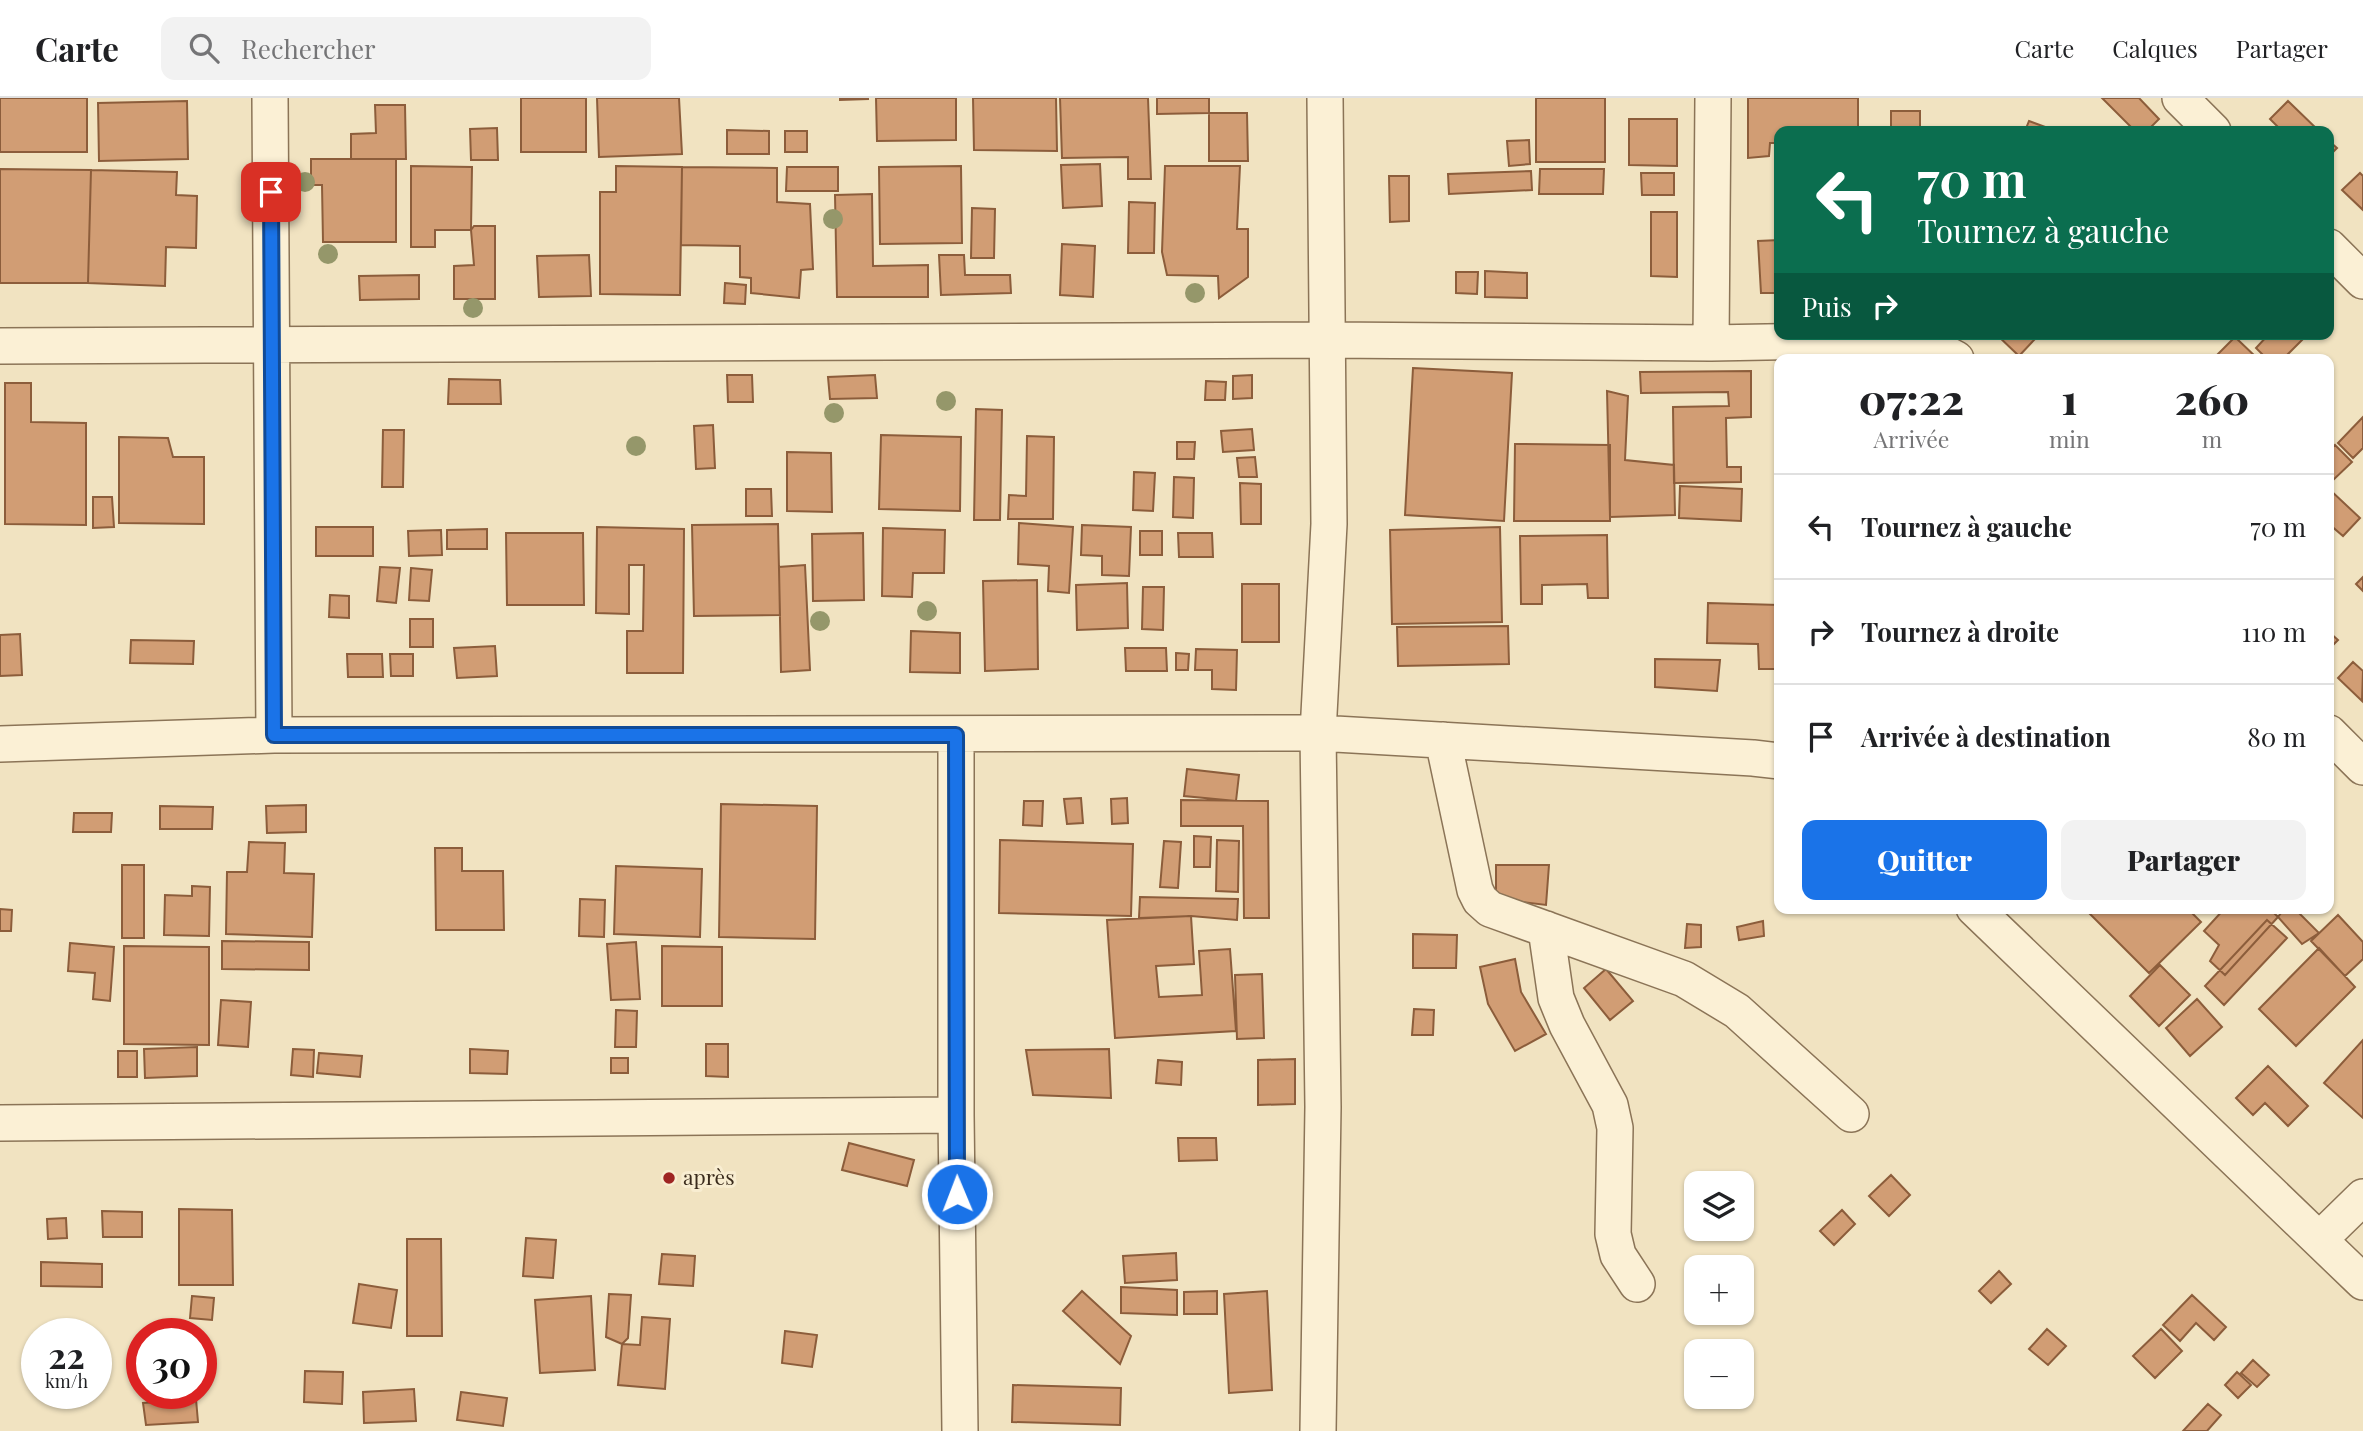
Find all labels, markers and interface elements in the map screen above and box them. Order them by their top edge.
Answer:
search box [161,17,651,80]
text: Carte [35,26,119,70]
icon: search [185,29,223,67]
text: Rechercher [241,31,376,66]
text: Carte [2015,32,2074,64]
text: Calques [2112,32,2198,64]
text: Partager [2236,32,2328,64]
text: 70 m [1917,145,2027,210]
icon: left [1802,154,1893,245]
pin [241,162,301,222]
icon: arrive [252,173,290,211]
text: Tournez à gauche [1917,208,2170,251]
icon: right [1866,287,1904,325]
text: Puis [1802,289,1852,324]
text: 07:22 [1859,370,1964,426]
text: 1 [2061,370,2078,426]
text: 260 [2175,370,2249,426]
text: Arrivée [1873,423,1949,454]
text: min [2049,423,2090,454]
text: m [2202,423,2222,454]
icon: left [1802,508,1840,546]
text: Tournez à gauche [1861,509,2072,544]
text: 70 m [2250,509,2306,544]
icon: right [1802,613,1840,651]
text: Tournez à droite [1861,614,2059,649]
text: 110 m [2242,614,2306,649]
icon: arrive [1802,718,1840,756]
text: Arrivée à destination [1861,719,2111,754]
text: 80 m [2247,719,2306,754]
button: Quitter [1802,820,2047,900]
button: Partager [2061,820,2306,900]
position arrow [920,1157,994,1231]
place label: après [683,1162,735,1190]
marker: après [661,1170,677,1186]
map controls [1684,1171,1754,1409]
button: layers [1684,1171,1754,1241]
button: + [1684,1255,1754,1325]
speed limit sign: 30 [126,1318,217,1409]
text: 22 [48,1331,85,1378]
button: − [1684,1339,1754,1409]
text: km/h [45,1369,88,1393]

